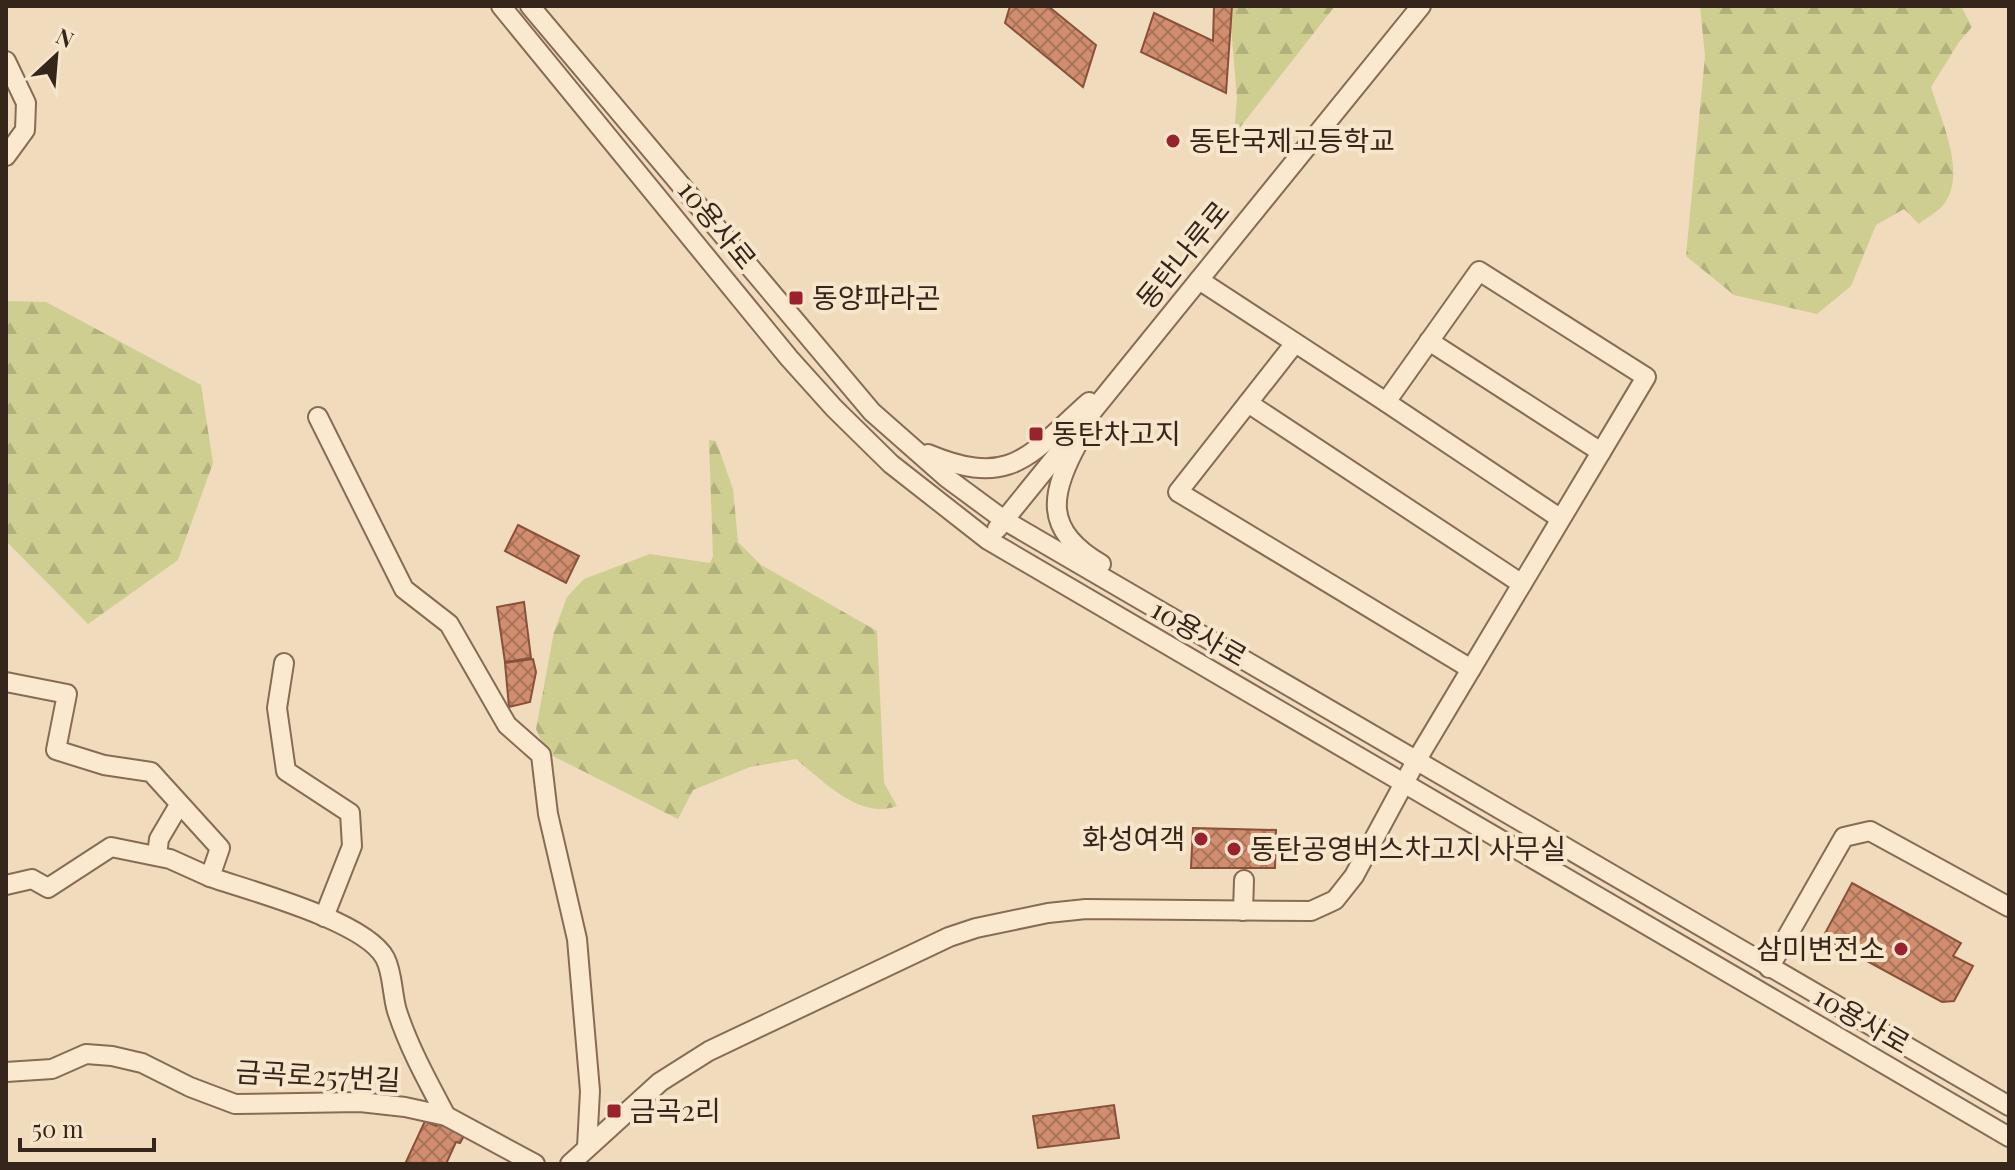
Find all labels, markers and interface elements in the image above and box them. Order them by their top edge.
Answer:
north arrow [16,16,96,96]
text: N [51,20,79,54]
place label: 동탄국제고등학교 [1189,121,1395,158]
marker: 동탄국제고등학교 [1164,132,1182,150]
street label: 10용사로 [671,172,765,276]
street label: 동탄나루로 [1127,192,1237,316]
place label: 동양파라곤 [812,278,941,315]
marker: 동양파라곤 [787,289,805,307]
place label: 동탄차고지 [1052,414,1181,451]
marker: 동탄차고지 [1027,425,1045,443]
street label: 10용사로 [1145,590,1254,674]
place label: 화성여객 [1082,819,1185,856]
place label: 동탄공영버스차고지 사무실 [1250,829,1566,866]
marker: 화성여객 [1192,830,1210,848]
marker: 동탄공영버스차고지 사무실 [1225,840,1243,858]
place label: 삼미변전소 [1756,929,1885,966]
marker: 삼미변전소 [1892,940,1910,958]
street label: 10용사로 [1808,977,1917,1061]
street label: 금곡로257번길 [235,1052,402,1097]
place label: 금곡2리 [630,1091,721,1128]
scale bar [20,1102,154,1152]
marker: 금곡2리 [605,1102,623,1120]
text: 50 m [32,1112,84,1144]

